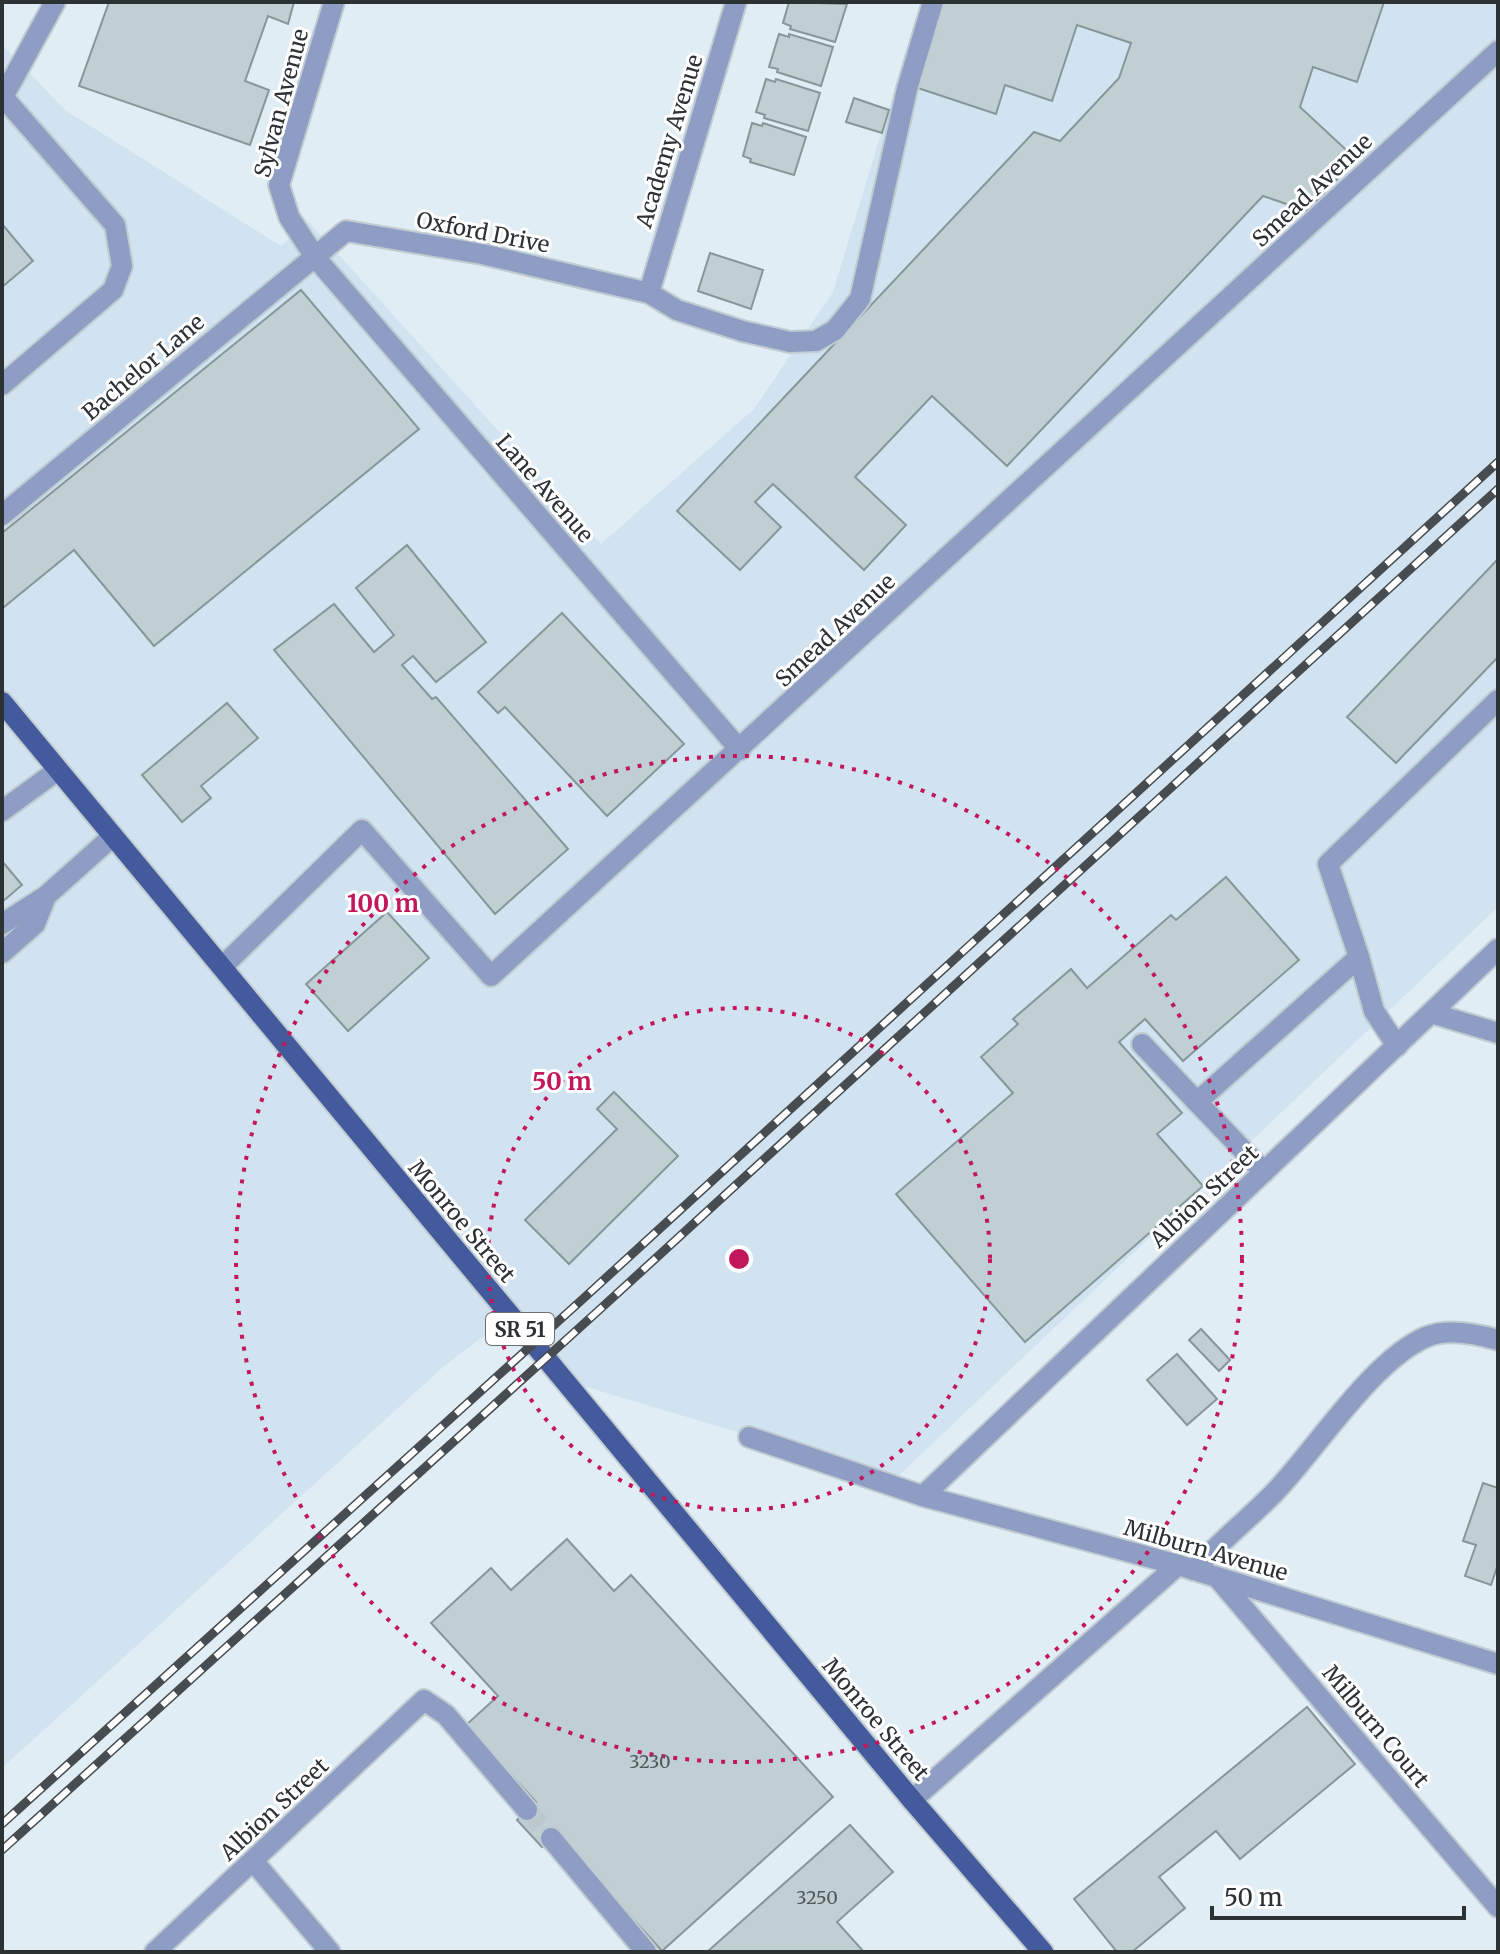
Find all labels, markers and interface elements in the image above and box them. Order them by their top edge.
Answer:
street label: Sylvan Avenue [248,26,314,180]
street label: Academy Avenue [629,51,709,232]
street label: Smead Avenue [1246,127,1378,253]
street label: Oxford Drive [414,205,552,259]
street label: Bachelor Lane [76,308,210,426]
street label: Lane Avenue [490,428,600,548]
street label: Smead Avenue [769,567,901,693]
text: 100 m [347,888,419,919]
text: 50 m [532,1066,592,1097]
street label: Albion Street [1143,1138,1264,1254]
street label: Monroe Street [403,1154,522,1288]
centre of rings [725,1245,753,1273]
road number: SR 51 [486,1313,554,1345]
street label: Milburn Avenue [1121,1513,1291,1587]
street label: Monroe Street [817,1652,936,1786]
street label: Milburn Court [1317,1659,1436,1793]
house number: 3230 [629,1750,671,1773]
street label: Albion Street [213,1751,334,1867]
scale bar [1212,1870,1464,1920]
text: 50 m [1224,1882,1283,1913]
house number: 3250 [796,1886,838,1909]

